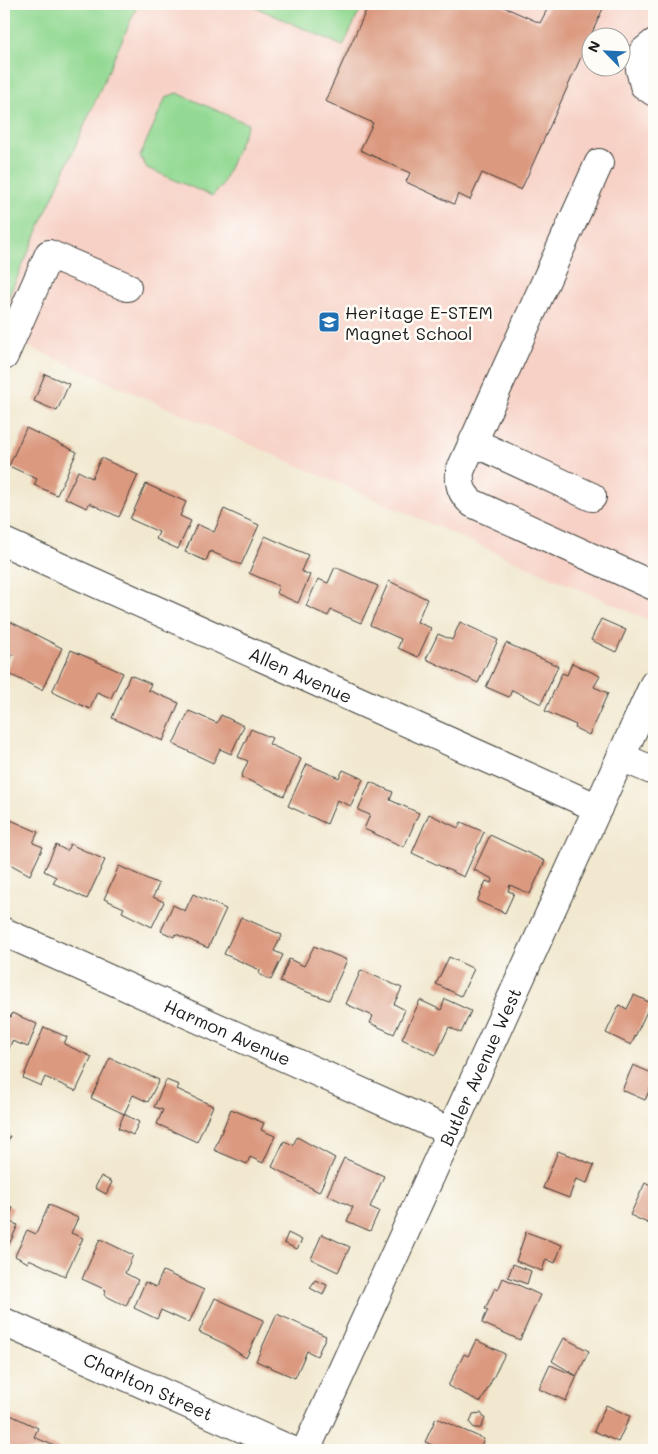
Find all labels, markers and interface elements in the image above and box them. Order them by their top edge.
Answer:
north arrow [580,28,630,78]
text: N [583,38,605,55]
place label: Heritage E-STEM Magnet School [345,300,493,345]
school or university icon: Heritage E-STEM Magnet School [317,310,341,334]
street label: Allen Avenue [245,641,356,708]
street label: Butler Avenue West [434,984,526,1150]
street label: Harmon Avenue [161,993,295,1071]
street label: Charlton Street [80,1347,217,1426]

